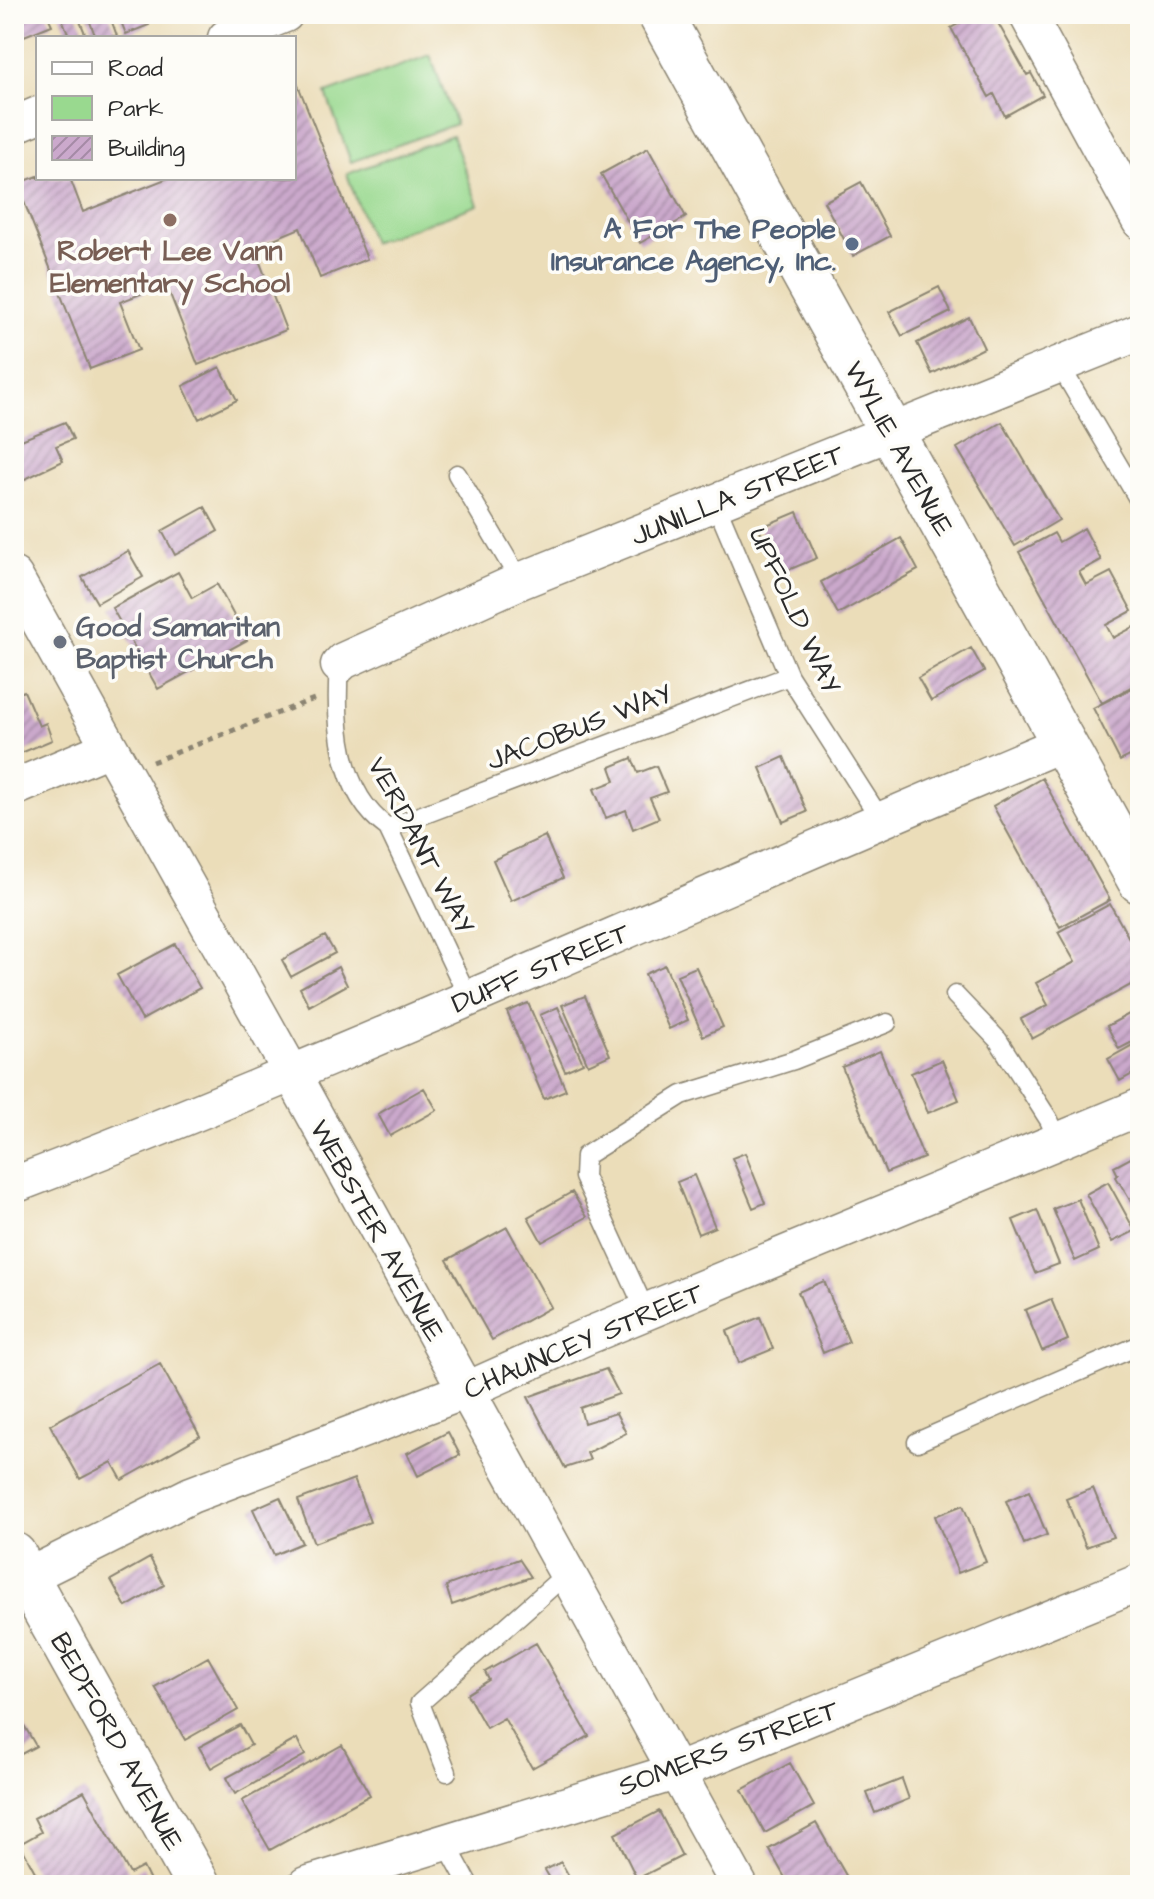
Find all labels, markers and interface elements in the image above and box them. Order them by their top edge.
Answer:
legend [36,36,296,180]
text: Road [108,52,163,86]
text: Park [108,92,164,126]
text: Building [108,132,185,167]
place label: A For The People Insurance Agency, Inc. [551,210,836,284]
marker: Robert Lee Vann Elementary School [161,211,179,229]
place label: Robert Lee Vann Elementary School [50,232,290,306]
marker: A For The People Insurance Agency, Inc. [843,235,861,253]
street label: WYLIE AVENUE [834,354,963,544]
street label: JUNILLA STREET [625,435,850,556]
street label: UPFOLD WAY [739,521,850,700]
place label: Good Samaritan Baptist Church [76,608,280,680]
marker: Good Samaritan Baptist Church [51,633,69,651]
street label: JACOBUS WAY [481,674,678,781]
street label: VERDANT WAY [358,750,484,941]
street label: DUFF STREET [446,913,636,1023]
street label: WEBSTER AVENUE [300,1113,454,1349]
street label: CHAUNCEY STREET [458,1273,710,1409]
street label: BEDFORD AVENUE [40,1626,193,1858]
street label: SOMERS STREET [613,1690,845,1806]

